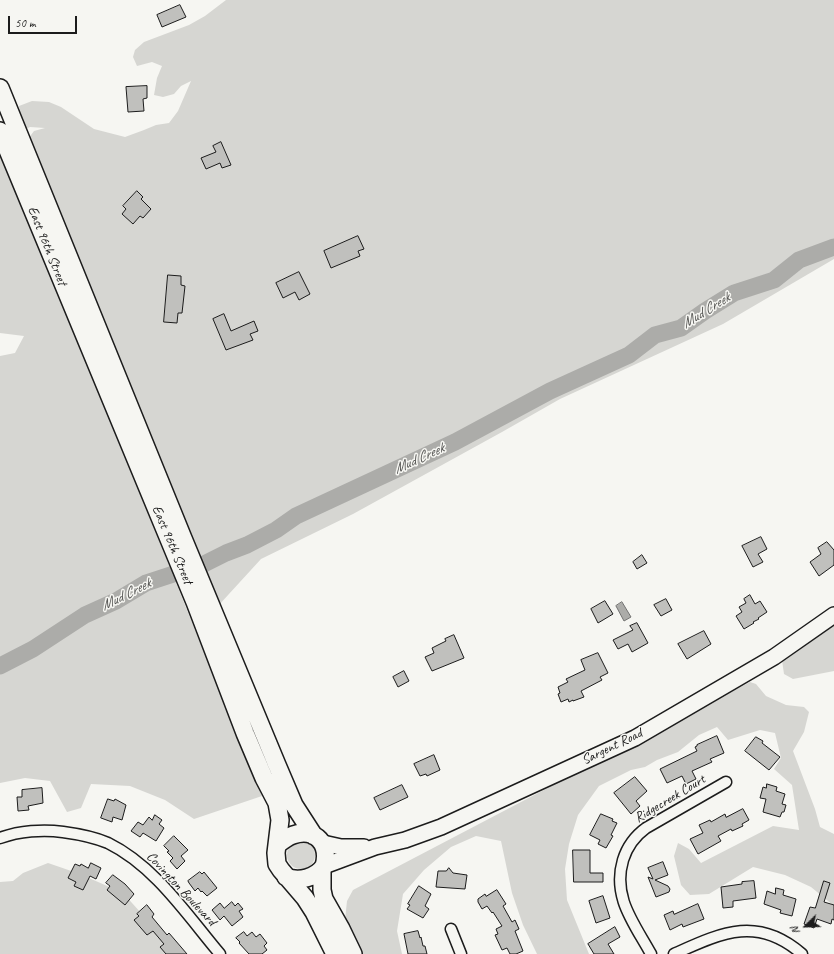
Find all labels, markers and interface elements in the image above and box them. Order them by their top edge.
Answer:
scale bar [10,8,79,34]
text: 50 m [15,15,35,31]
street label: East 96th Street [24,204,70,288]
water label: Mud Creek [679,289,733,333]
water label: Mud Creek [391,440,447,478]
street label: East 96th Street [148,503,196,587]
water label: Mud Creek [98,575,154,615]
street label: Sargent Road [579,725,645,769]
street label: Ridgecreek Court [632,771,708,827]
street label: Covington Boulevard [142,849,220,929]
north arrow [786,906,826,946]
text: N [787,925,803,937]

